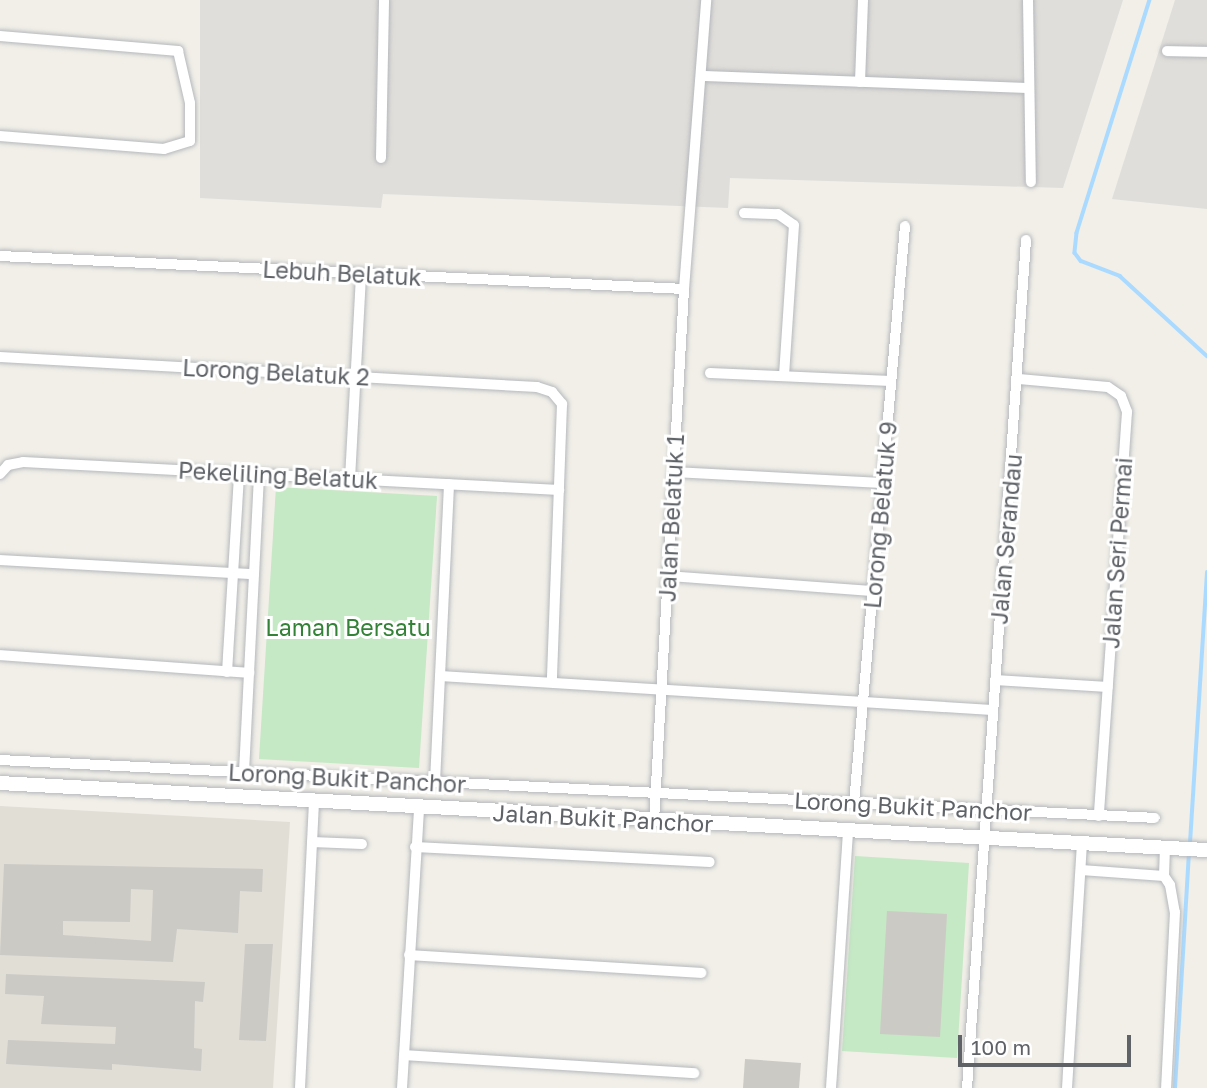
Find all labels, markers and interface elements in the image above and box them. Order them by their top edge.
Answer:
street label: Lebuh Belatuk [262,255,422,291]
street label: Lorong Belatuk 2 [182,353,370,391]
street label: Lorong Belatuk 9 [858,420,902,610]
street label: Jalan Belatuk 1 [653,433,689,603]
street label: Jalan Serandau [985,453,1027,625]
street label: Pekeliling Belatuk [177,456,379,494]
street label: Jalan Seri Permai [1097,456,1137,650]
park label: Laman Bersatu [265,613,431,641]
street label: Lorong Bukit Panchor [227,758,467,798]
street label: Lorong Bukit Panchor [793,786,1033,826]
street label: Jalan Bukit Panchor [492,798,714,838]
scale bar [962,1021,1135,1066]
text: 100 m [971,1034,1031,1060]

